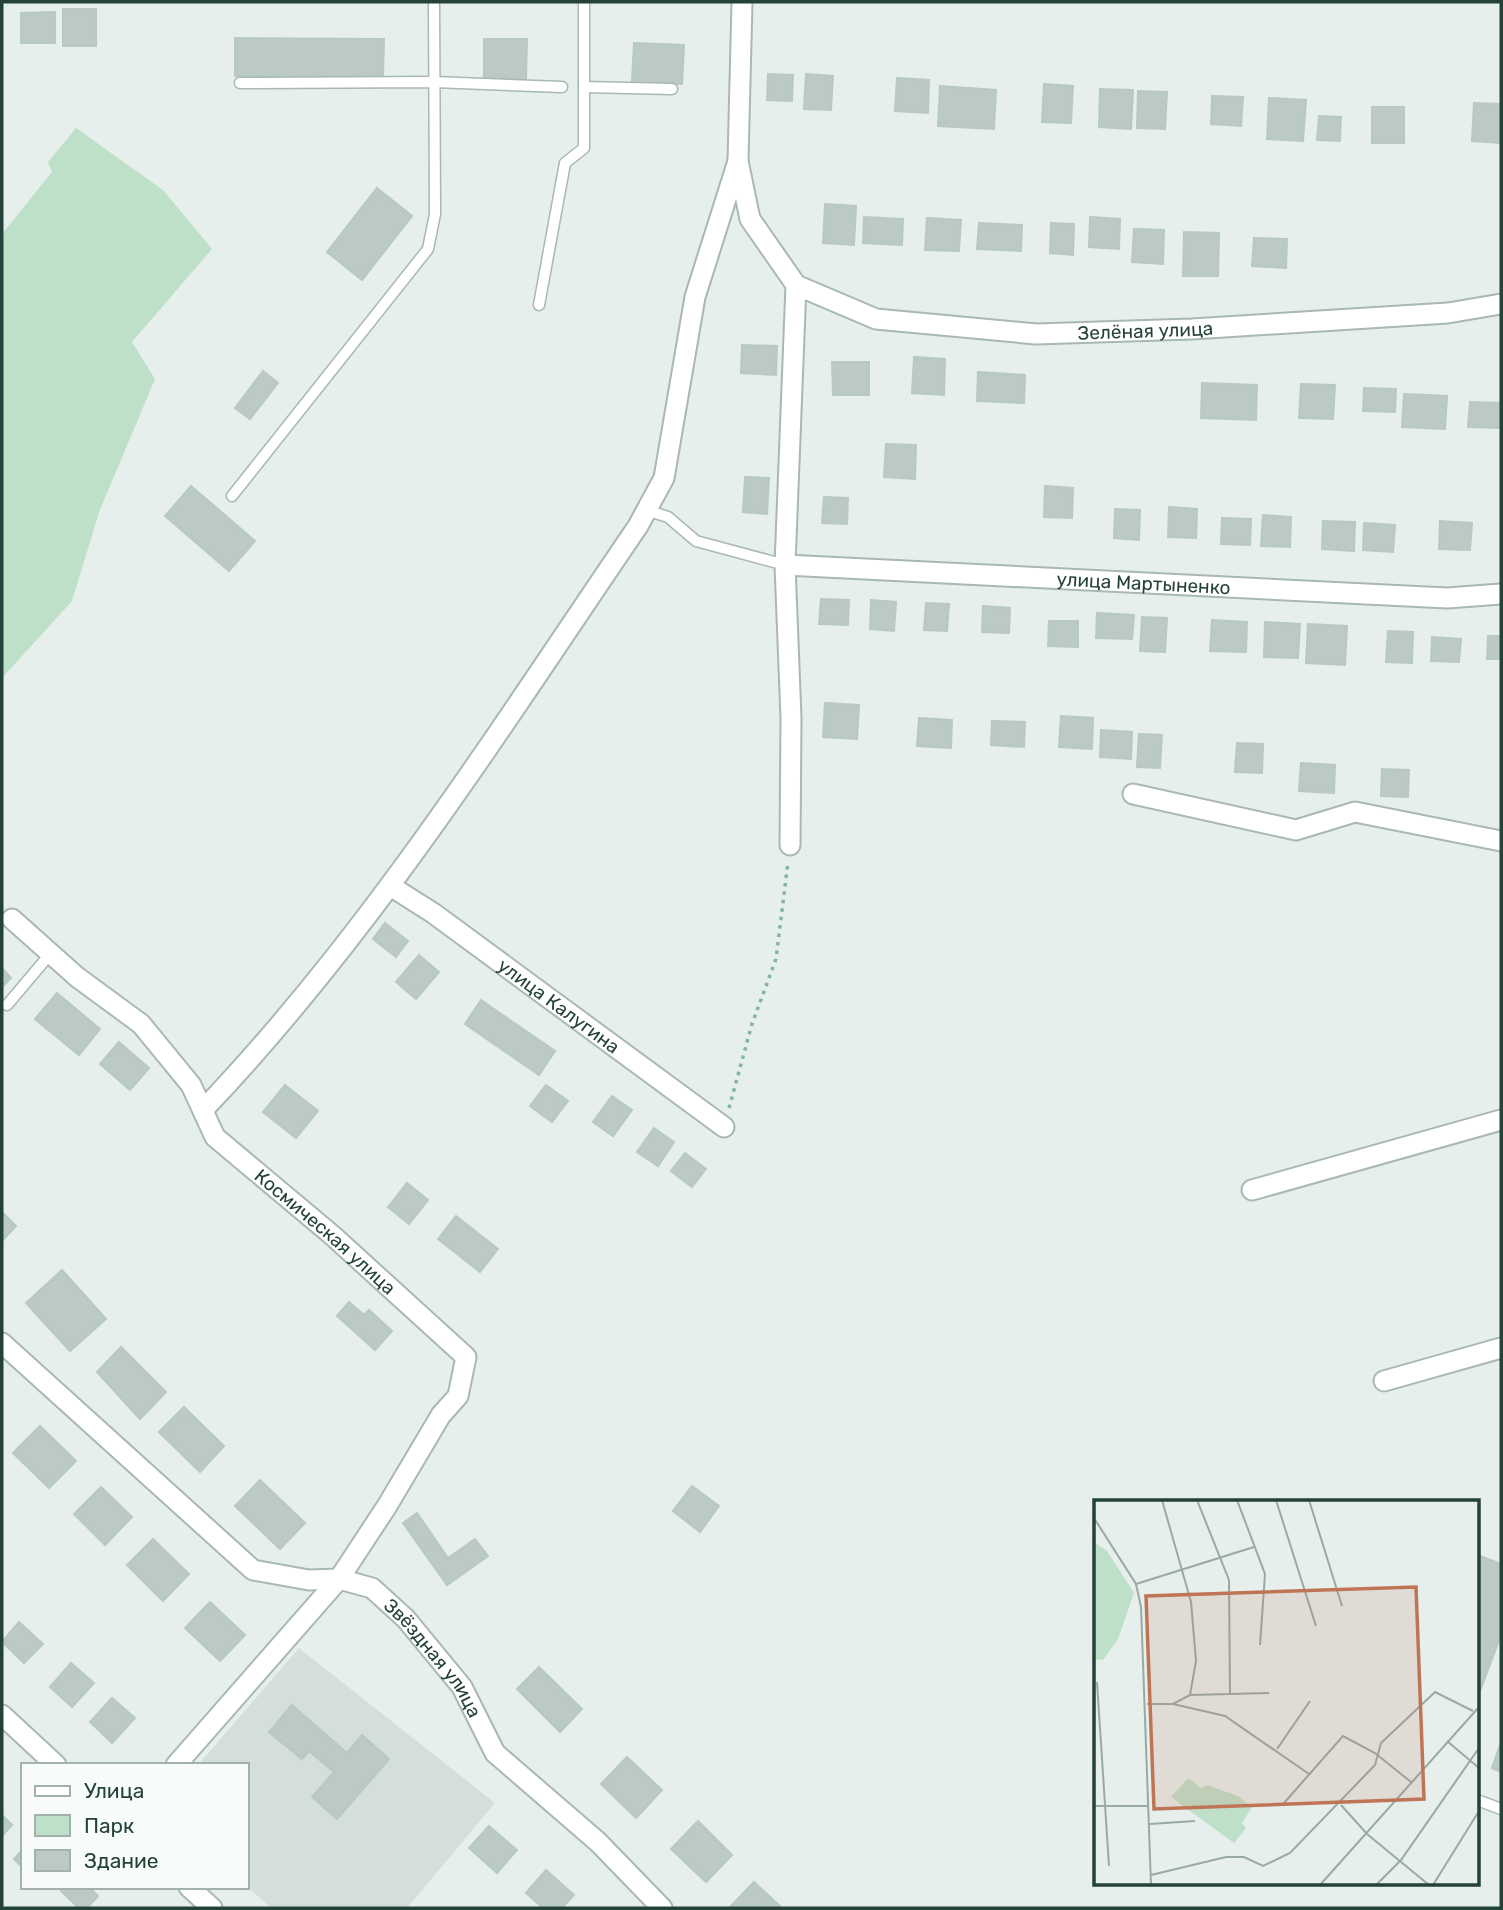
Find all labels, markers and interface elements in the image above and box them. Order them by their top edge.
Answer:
street label: Зелёная улица [1077,317,1214,345]
street label: улица Мартыненко [1056,568,1231,599]
street label: улица Калугина [493,954,624,1058]
street label: Космическая улица [250,1164,400,1299]
inset map [1094,1500,1478,1885]
street label: Звёздная улица [379,1594,486,1721]
legend [21,1763,248,1889]
text: Улица [84,1778,144,1803]
text: Парк [84,1813,134,1838]
text: Здание [84,1848,159,1873]

